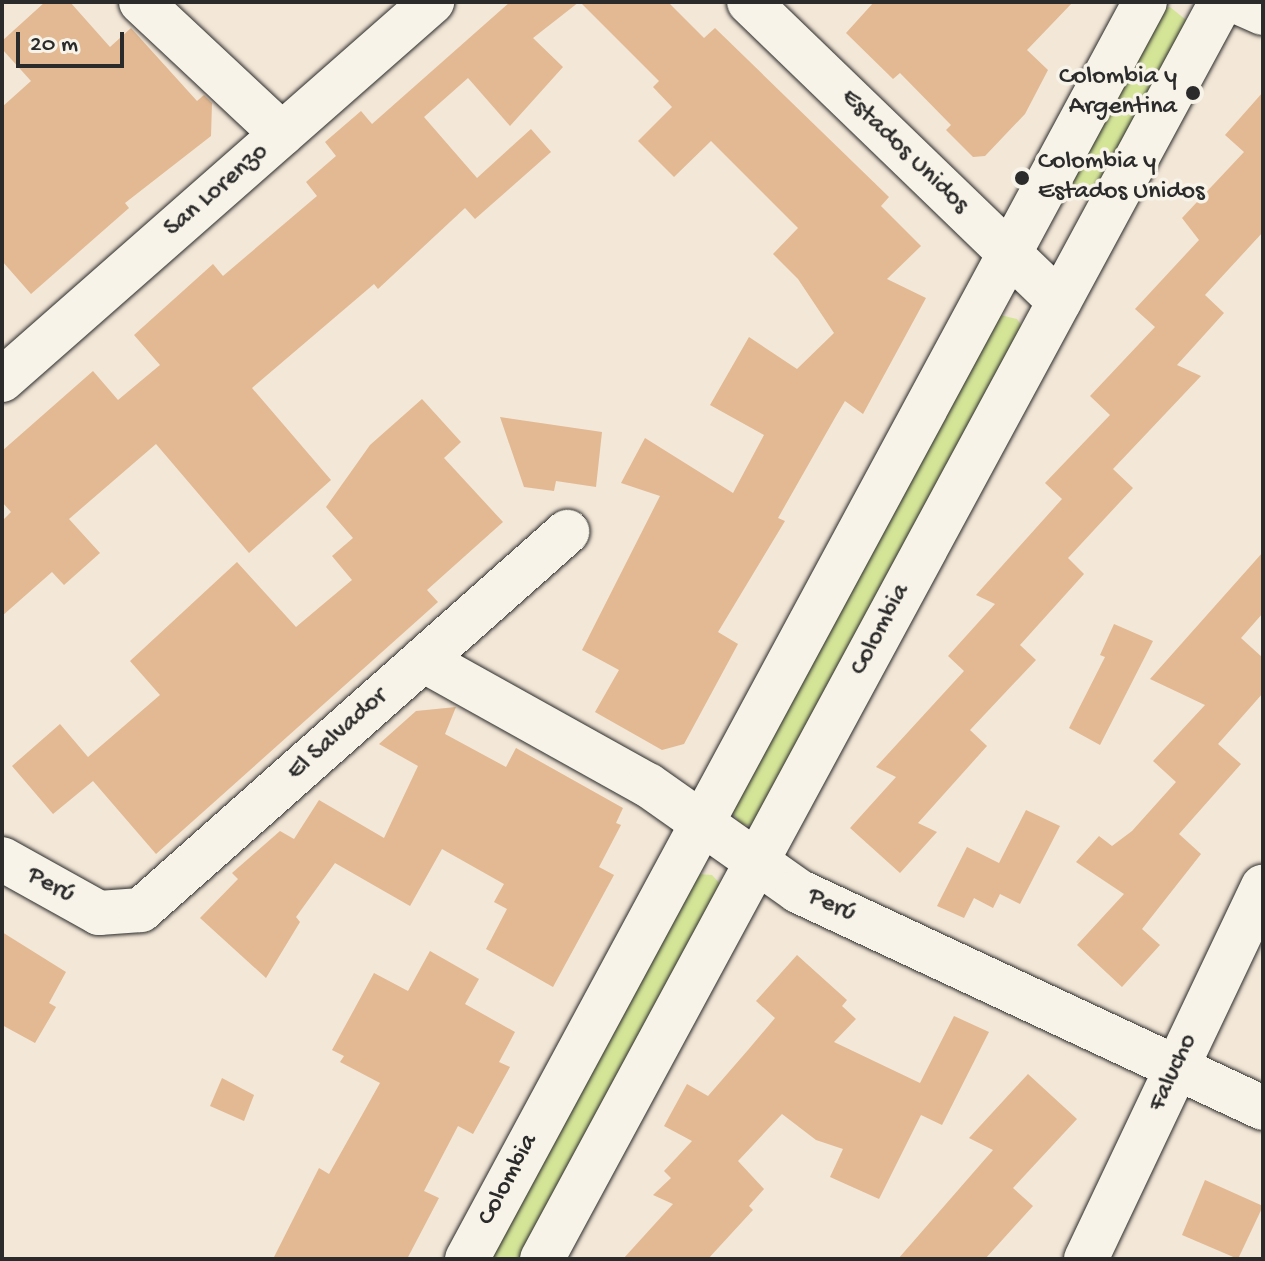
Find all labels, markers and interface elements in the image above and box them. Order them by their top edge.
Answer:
scale bar [20,16,128,66]
text: 20 m [30,31,78,60]
place label: Colombia y Argentina [1059,62,1177,124]
street label: Estados Unidos [833,83,975,221]
marker: Colombia y Argentina [1184,84,1202,102]
street label: San Lorenzo [158,137,276,245]
place label: Colombia y Estados Unidos [1038,147,1205,208]
marker: Colombia y Estados Unidos [1013,169,1031,187]
street label: Colombia [844,579,918,681]
street label: El Salvador [281,682,395,788]
street label: Perú [21,860,79,912]
street label: Perú [802,881,860,931]
street label: Falucho [1143,1029,1205,1117]
street label: Colombia [472,1129,546,1231]

